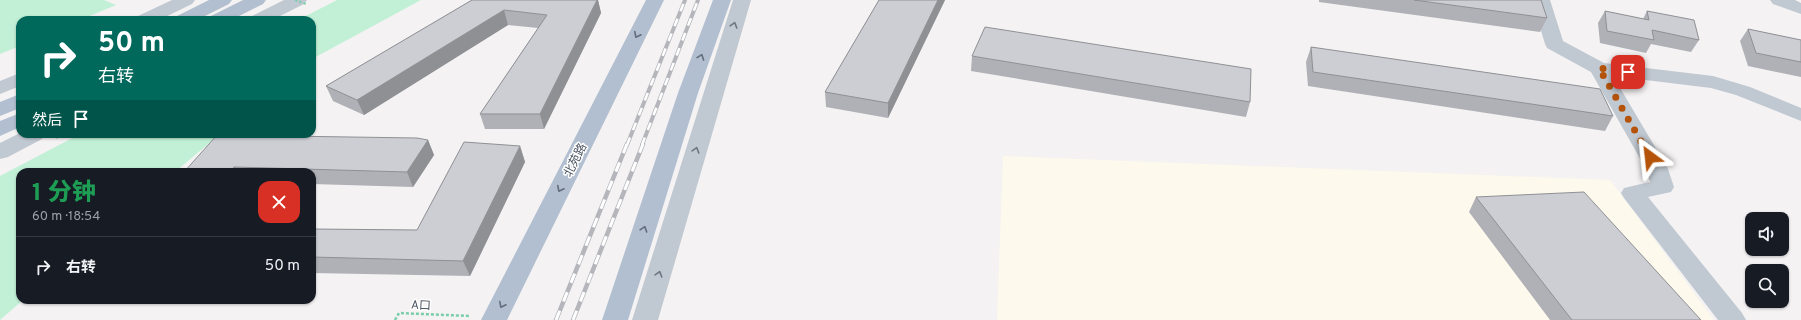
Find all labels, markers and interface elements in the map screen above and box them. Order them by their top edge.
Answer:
one-way arrow [729,22,738,29]
text: 50 m [98,26,165,62]
one-way arrow [635,31,642,38]
icon: right [32,32,84,84]
one-way arrow [696,53,705,60]
pin [1611,55,1645,89]
icon: arrive [1617,61,1639,83]
text: 右转 [98,66,134,89]
icon: arrive [70,108,92,130]
text: 然后 [32,112,62,131]
position arrow [1629,136,1671,178]
street label: 北苑路 [561,141,591,180]
one-way arrow [691,146,700,153]
text: 1 分钟 [32,179,96,209]
button: close [258,181,300,223]
one-way arrow [557,184,565,192]
text: 60 m · 18:54 [32,209,100,225]
map controls [1745,212,1789,308]
button: sound [1745,212,1789,256]
one-way arrow [639,226,648,233]
icon: right [32,256,54,278]
text: 50 m [265,257,300,276]
text: 右转 [66,259,96,278]
button: search [1745,264,1789,308]
one-way arrow [654,271,663,278]
street label: A口 [410,297,431,315]
one-way arrow [499,301,507,308]

